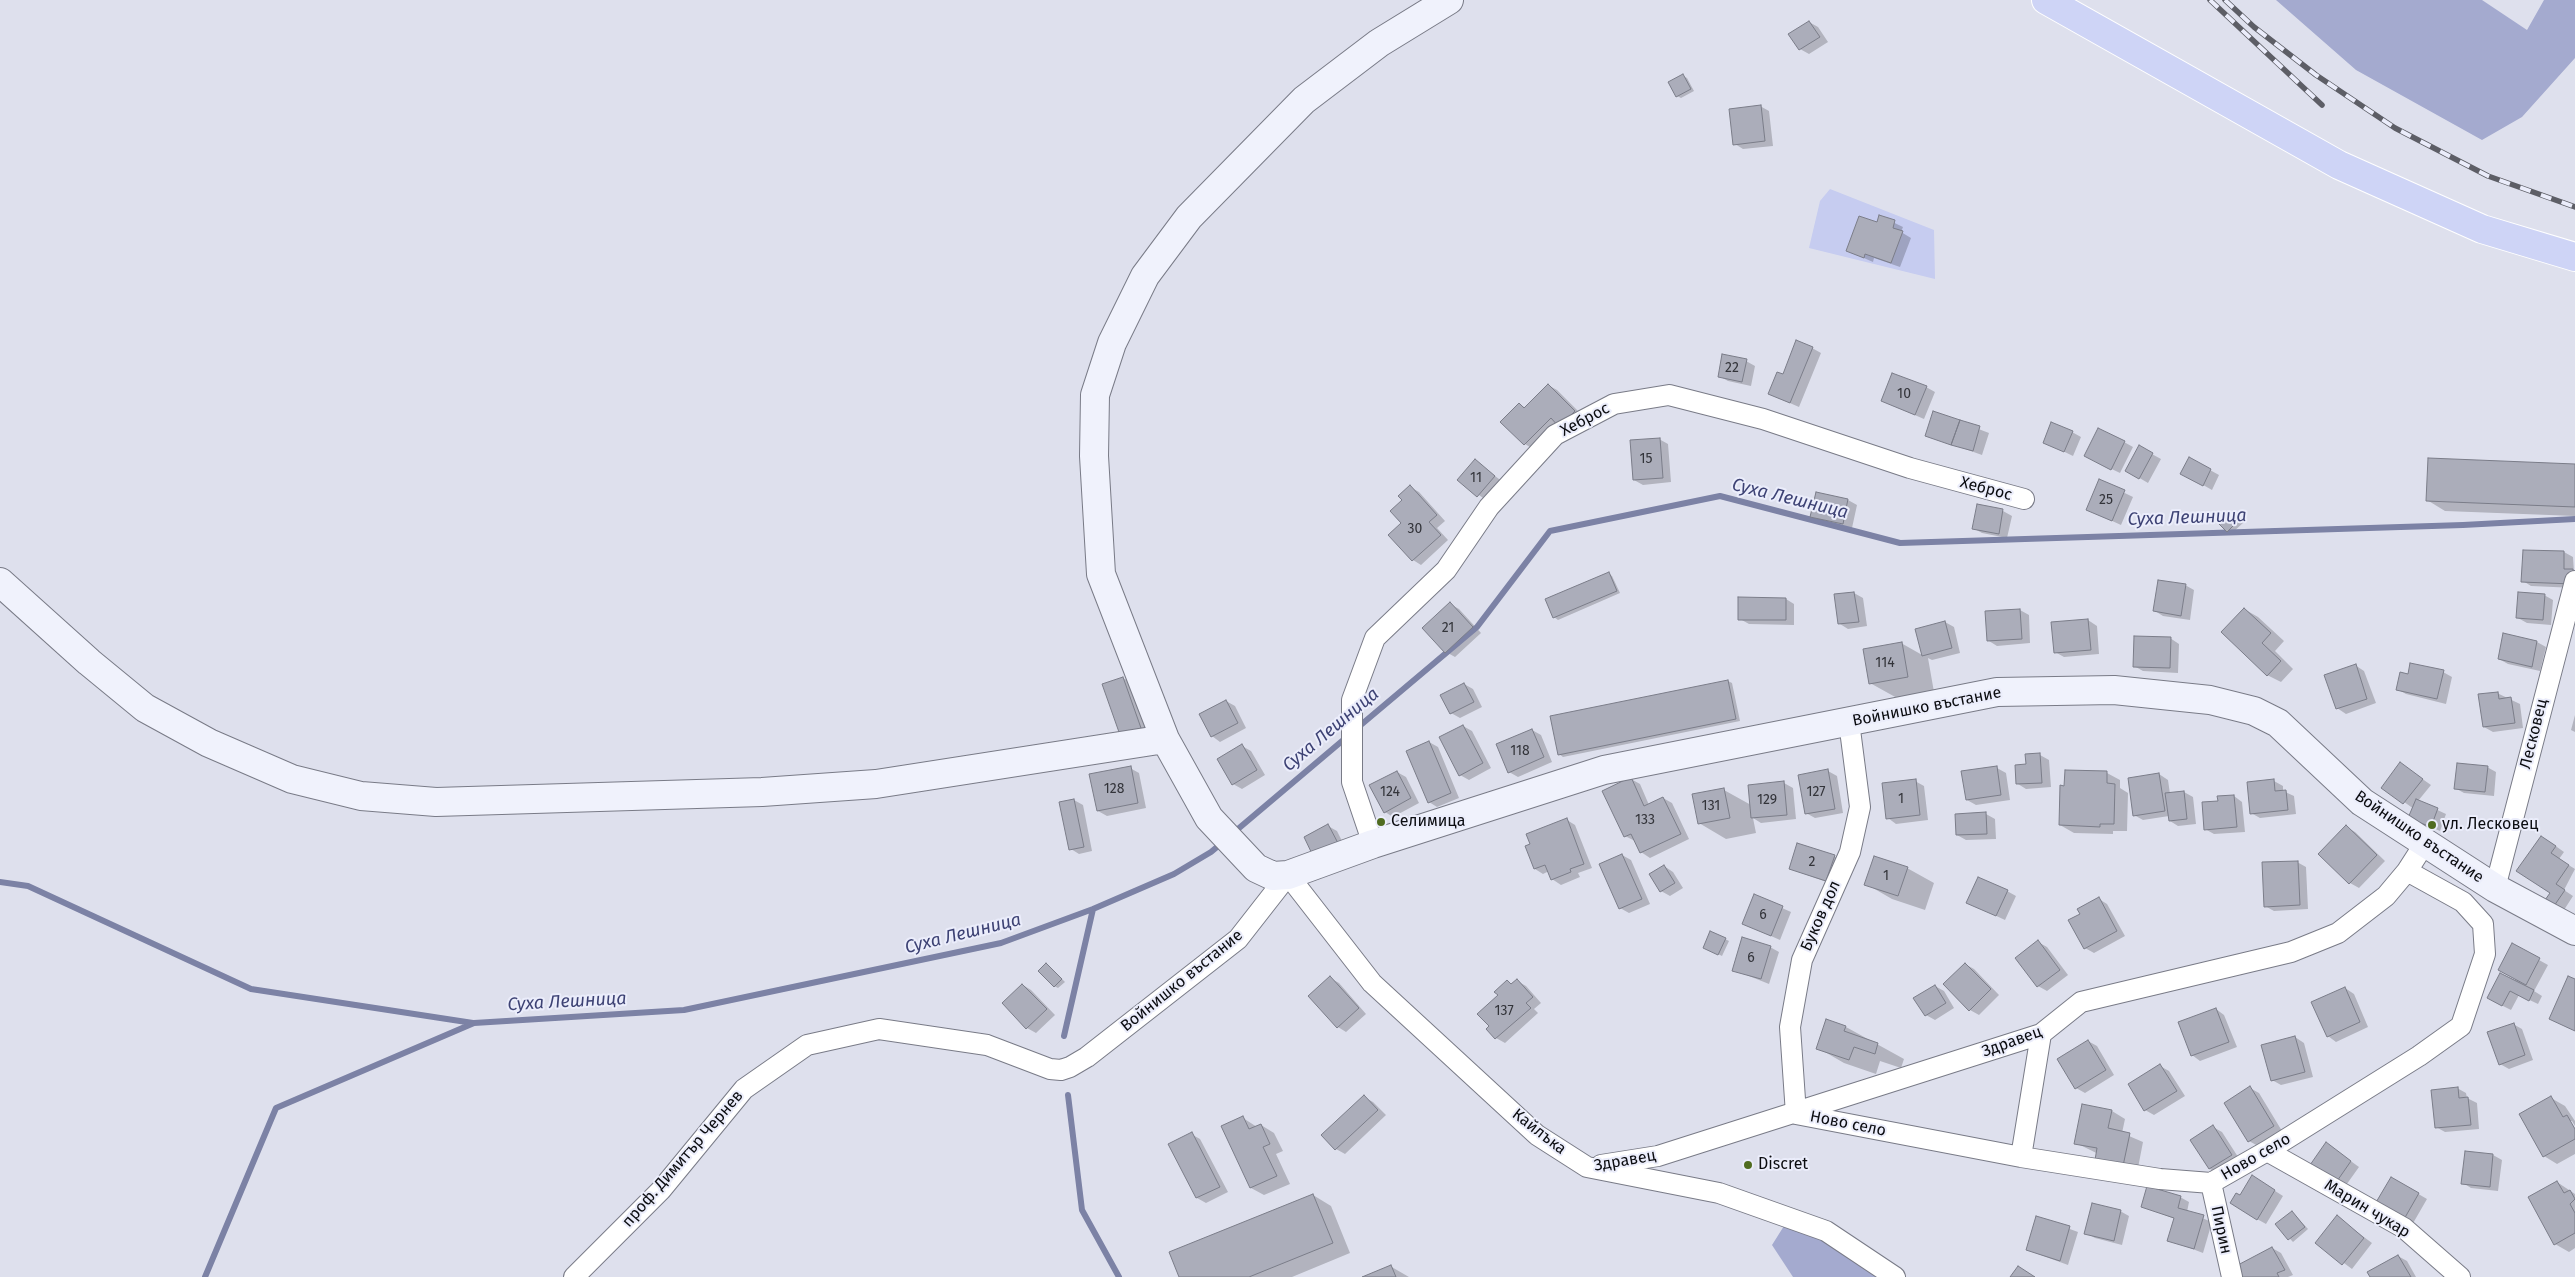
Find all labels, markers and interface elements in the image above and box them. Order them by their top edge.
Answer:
house number: 22 [1725,360,1739,376]
house number: 10 [1897,386,1911,402]
street label: Хеброс [1557,399,1613,441]
house number: 15 [1639,451,1653,467]
house number: 11 [1470,470,1482,486]
street label: Хеброс [1958,473,2014,505]
water label: Суха Лешница [1730,474,1850,524]
house number: 25 [2099,492,2113,508]
water label: Суха Лешница [2127,505,2247,531]
house number: 30 [1408,521,1422,537]
house number: 21 [1442,620,1454,636]
house number: 114 [1875,655,1895,671]
water label: Суха Лешница [1278,683,1384,777]
street label: Войнишко въстание [1851,683,2003,731]
street label: Лесковец [2516,697,2552,771]
house number: 118 [1510,743,1530,759]
house number: 128 [1104,781,1124,797]
house number: 124 [1380,784,1400,800]
house number: 127 [1806,784,1826,800]
street label: Войнишко въстание [2351,787,2487,887]
house number: 1 [1898,791,1904,807]
house number: 129 [1757,792,1777,808]
house number: 131 [1702,798,1720,814]
place label: Селимица [1391,812,1465,832]
house number: 133 [1635,812,1655,828]
place label: ул. Лесковец [2442,815,2538,835]
marker: Селимица [1375,816,1387,828]
marker: ул. Лесковец [2426,819,2438,831]
house number: 2 [1809,854,1815,870]
house number: 1 [1883,868,1889,884]
street label: Буков дол [1797,878,1845,954]
house number: 6 [1759,907,1767,923]
water label: Суха Лешница [903,909,1023,959]
street label: Войнишко въстание [1117,926,1247,1036]
house number: 6 [1747,950,1755,966]
water label: Суха Лешница [507,988,627,1016]
house number: 137 [1494,1003,1514,1019]
street label: Здравец [1979,1022,2045,1062]
street label: проф. Димитър Чернев [618,1087,748,1231]
street label: Кайлъка [1508,1105,1570,1159]
street label: Ново село [1808,1107,1888,1141]
street label: Ново село [2218,1129,2294,1185]
street label: Здравец [1593,1146,1657,1176]
place label: Discret [1758,1155,1808,1175]
marker: Discret [1742,1159,1754,1171]
street label: Марин чукар [2321,1176,2413,1242]
street label: Пирин [2207,1204,2235,1256]

